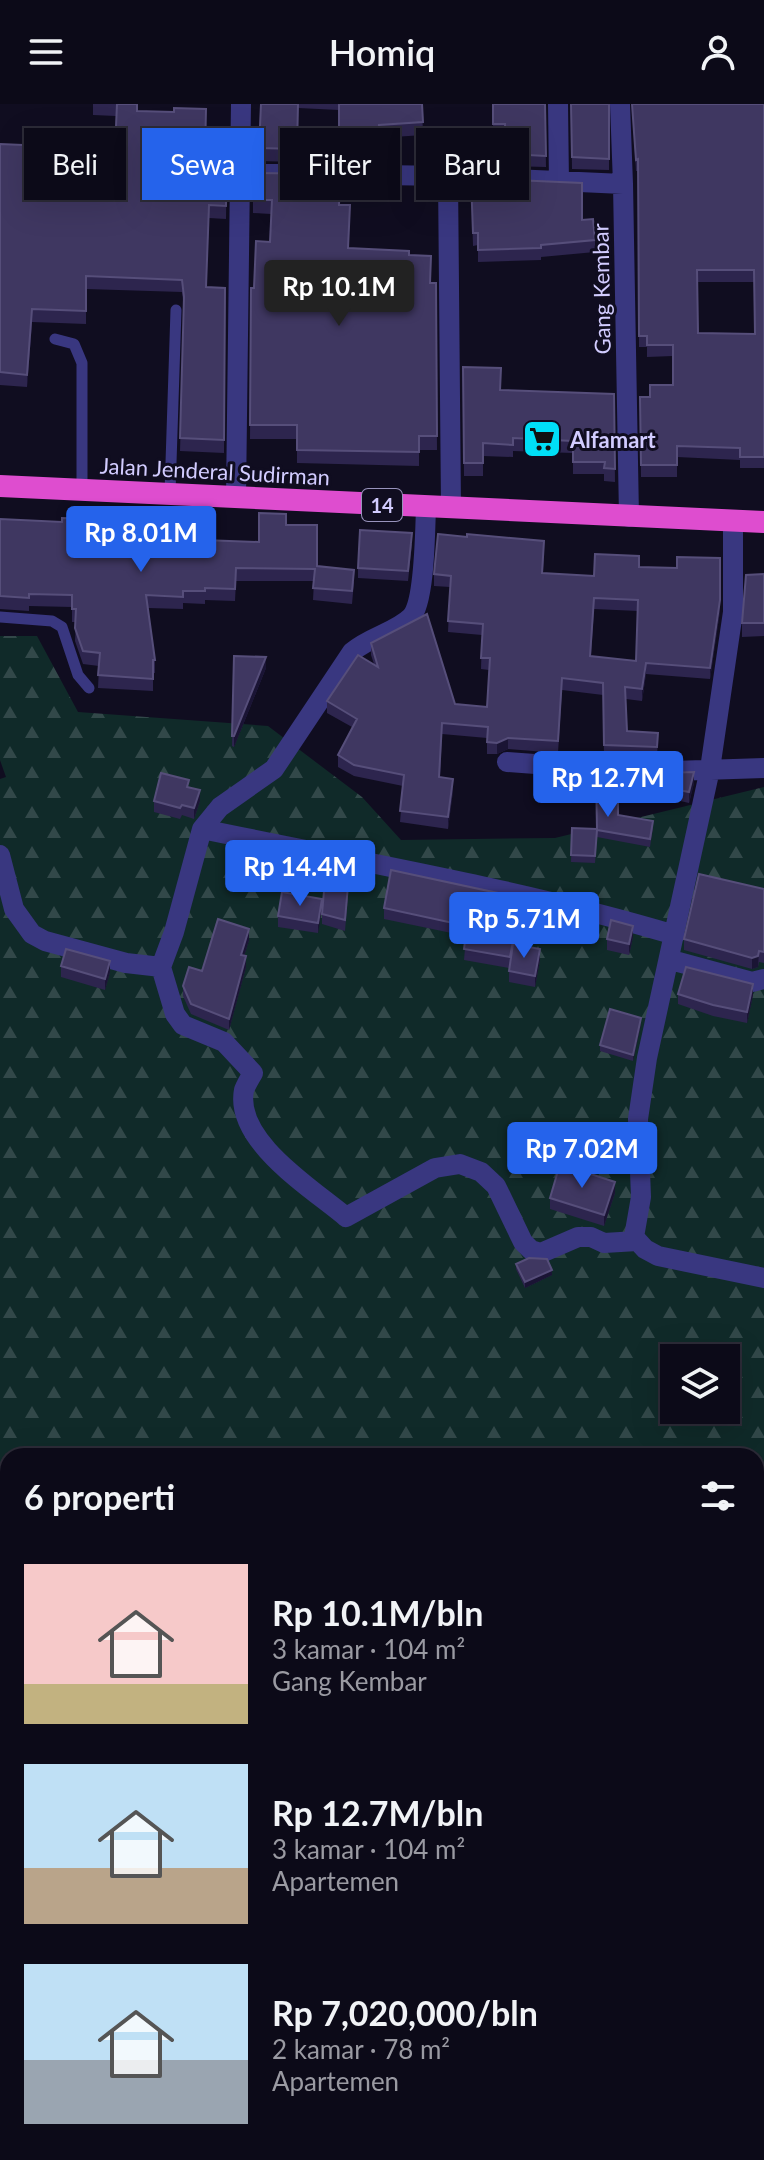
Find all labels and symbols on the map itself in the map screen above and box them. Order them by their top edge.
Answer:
street label: Gang Kembar [586,223,616,355]
pin: Rp 10.1M [256,260,422,328]
supermarket icon: Alfamart [521,418,563,460]
place label: Alfamart [569,426,657,453]
street label: Jalan Jenderal Sudirman [99,451,331,491]
road number: 14 [362,489,402,521]
pin: Rp 8.01M [58,506,224,574]
pin: Rp 12.7M [525,751,691,819]
pin: Rp 14.4M [217,840,383,908]
pin: Rp 5.71M [441,892,607,960]
pin: Rp 7.02M [499,1122,665,1190]

